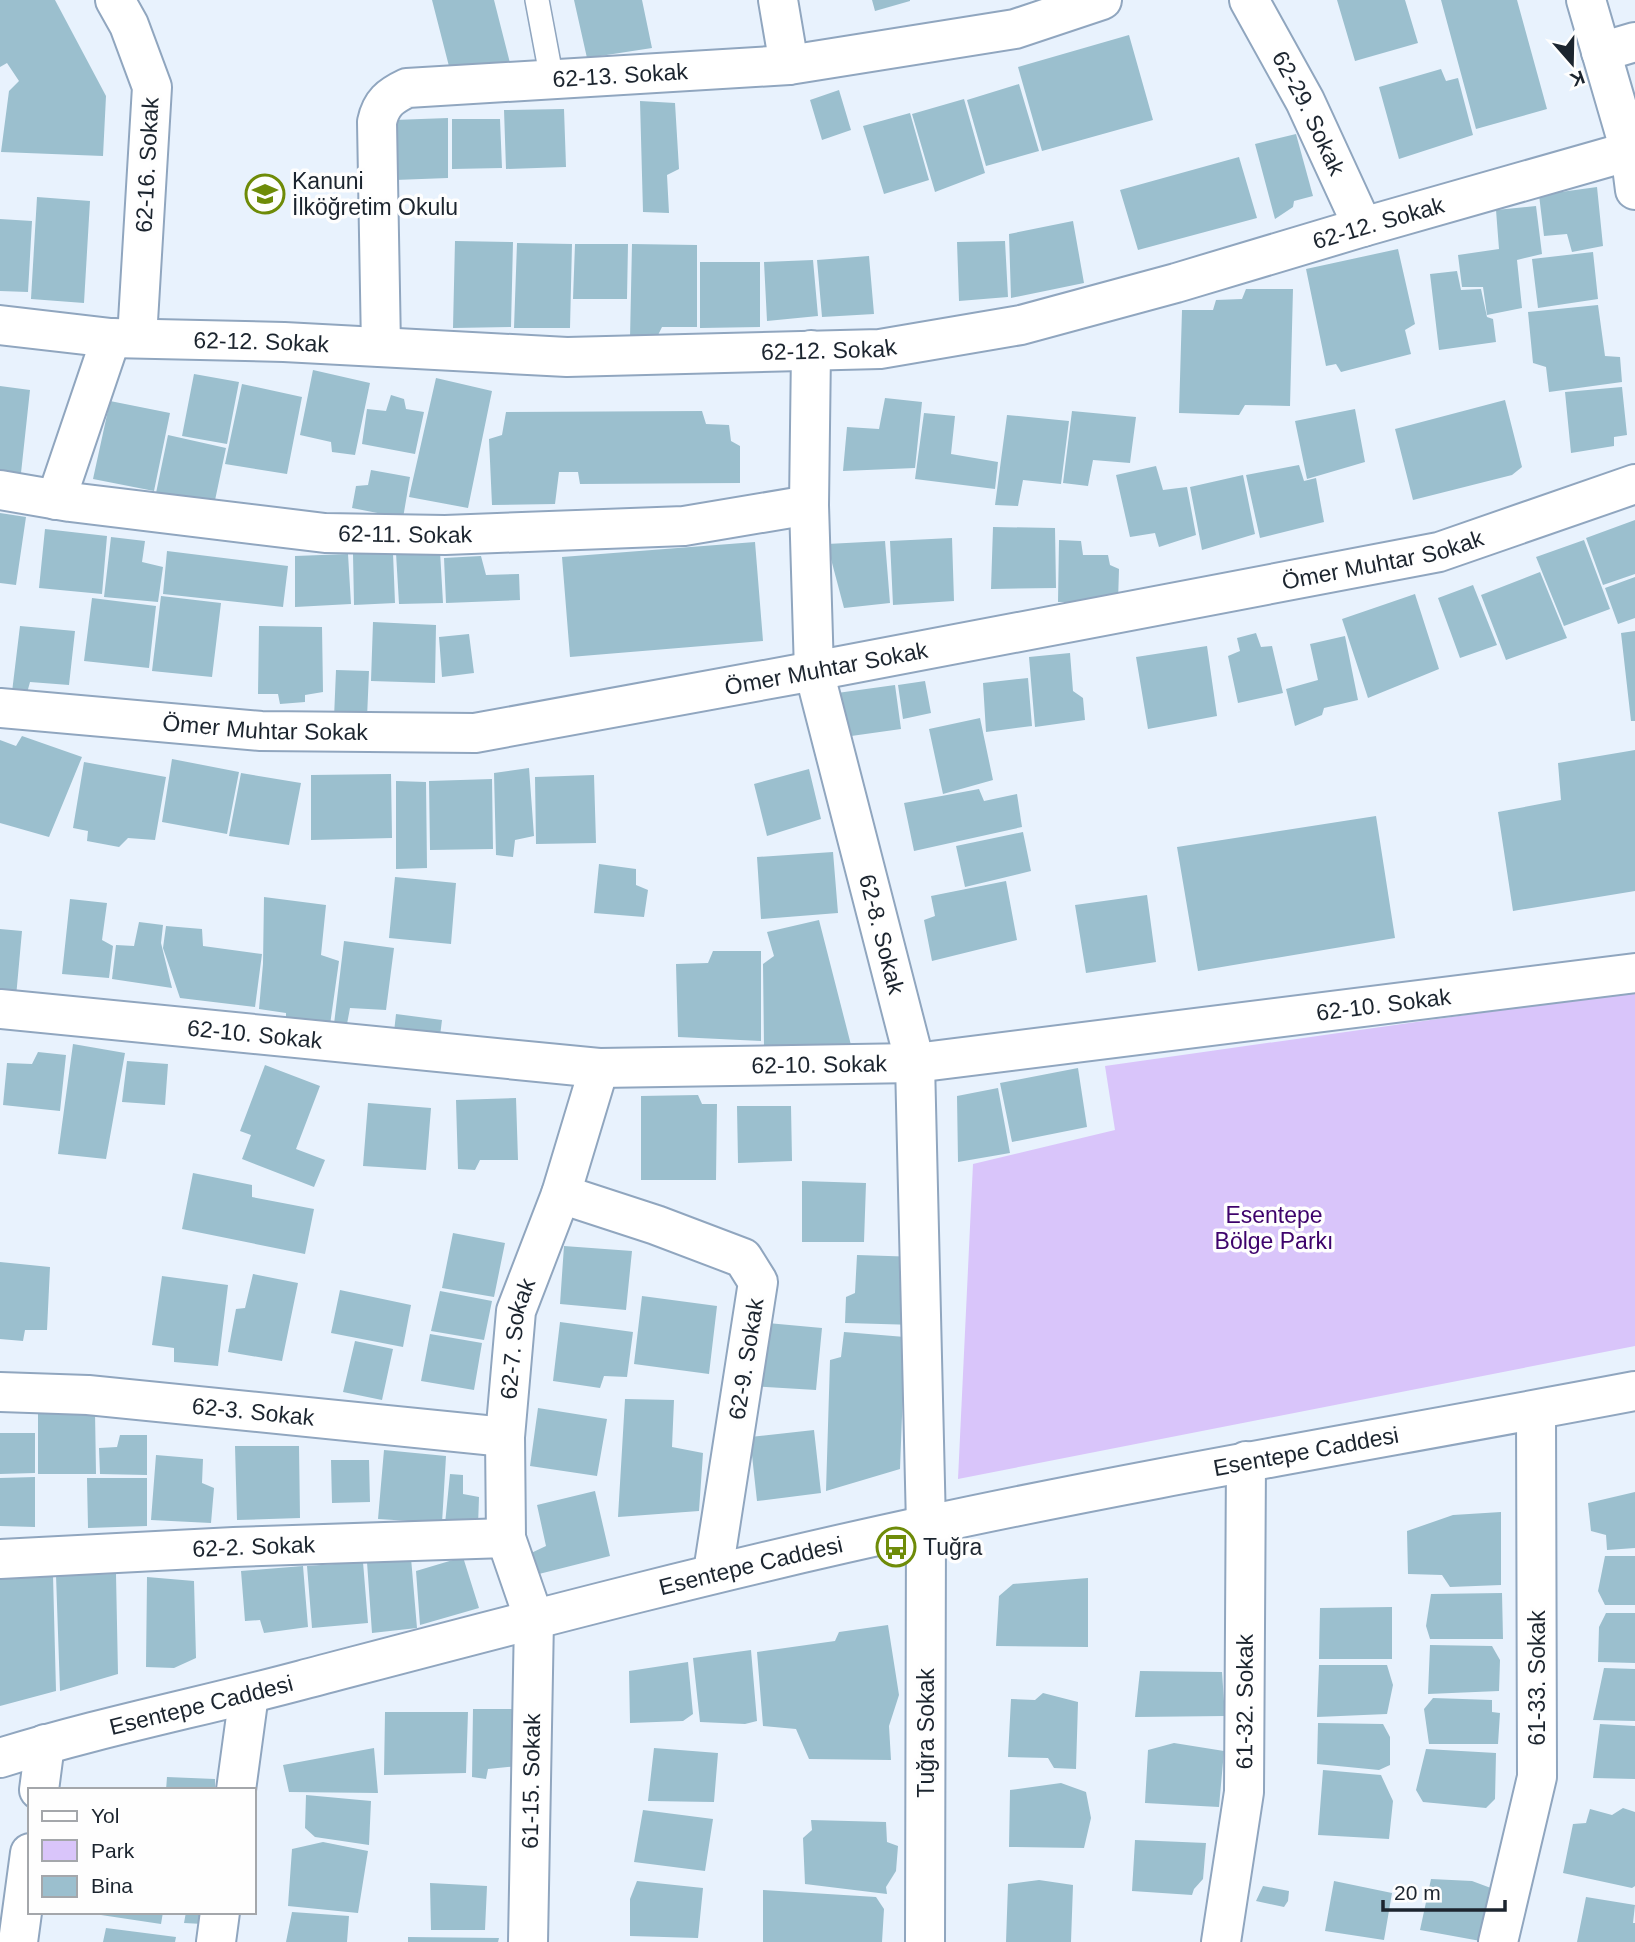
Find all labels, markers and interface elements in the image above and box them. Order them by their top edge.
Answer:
north arrow [1537,28,1607,98]
street label: 62-29. Sokak [1267,46,1351,180]
street label: 62-13. Sokak [552,58,689,92]
text: K [1567,66,1588,91]
street label: 62-16. Sokak [130,96,164,233]
place label: Kanuni İlköğretim Okulu [292,168,458,220]
school or university icon: Kanuni İlköğretim Okulu [244,173,286,215]
street label: 62-12. Sokak [1310,191,1448,254]
street label: 62-12. Sokak [193,327,330,357]
street label: 62-12. Sokak [761,333,899,365]
street label: 62-11. Sokak [338,520,473,548]
street label: Ömer Muhtar Sokak [1280,524,1487,595]
street label: Ömer Muhtar Sokak [723,637,930,700]
street label: Ömer Muhtar Sokak [161,709,369,745]
street label: 62-8. Sokak [854,872,910,997]
street label: 62-10. Sokak [1315,983,1453,1026]
street label: 62-10. Sokak [186,1015,324,1054]
street label: 62-10. Sokak [751,1050,888,1079]
park label: Esentepe Bölge Parkı [1215,1202,1333,1254]
street label: 62-7. Sokak [495,1274,541,1400]
street label: 62-9. Sokak [724,1296,769,1422]
street label: 62-3. Sokak [191,1393,316,1431]
street label: Esentepe Caddesi [1211,1422,1401,1481]
bus stop icon: Tuğra [875,1526,917,1568]
street label: 62-2. Sokak [192,1531,316,1562]
street label: Esentepe Caddesi [656,1531,845,1600]
place label: Tuğra [923,1534,982,1560]
street label: 61-33. Sokak [1524,1610,1550,1746]
street label: 61-32. Sokak [1231,1633,1258,1770]
street label: Tuğra Sokak [913,1668,939,1798]
street label: Esentepe Caddesi [107,1670,296,1740]
street label: 61-15. Sokak [517,1713,545,1849]
legend [28,1788,256,1914]
text: Yol [91,1804,119,1827]
text: Park [91,1839,135,1862]
scale bar [1383,1868,1506,1912]
text: Bina [91,1874,133,1897]
text: 20 m [1394,1881,1441,1904]

